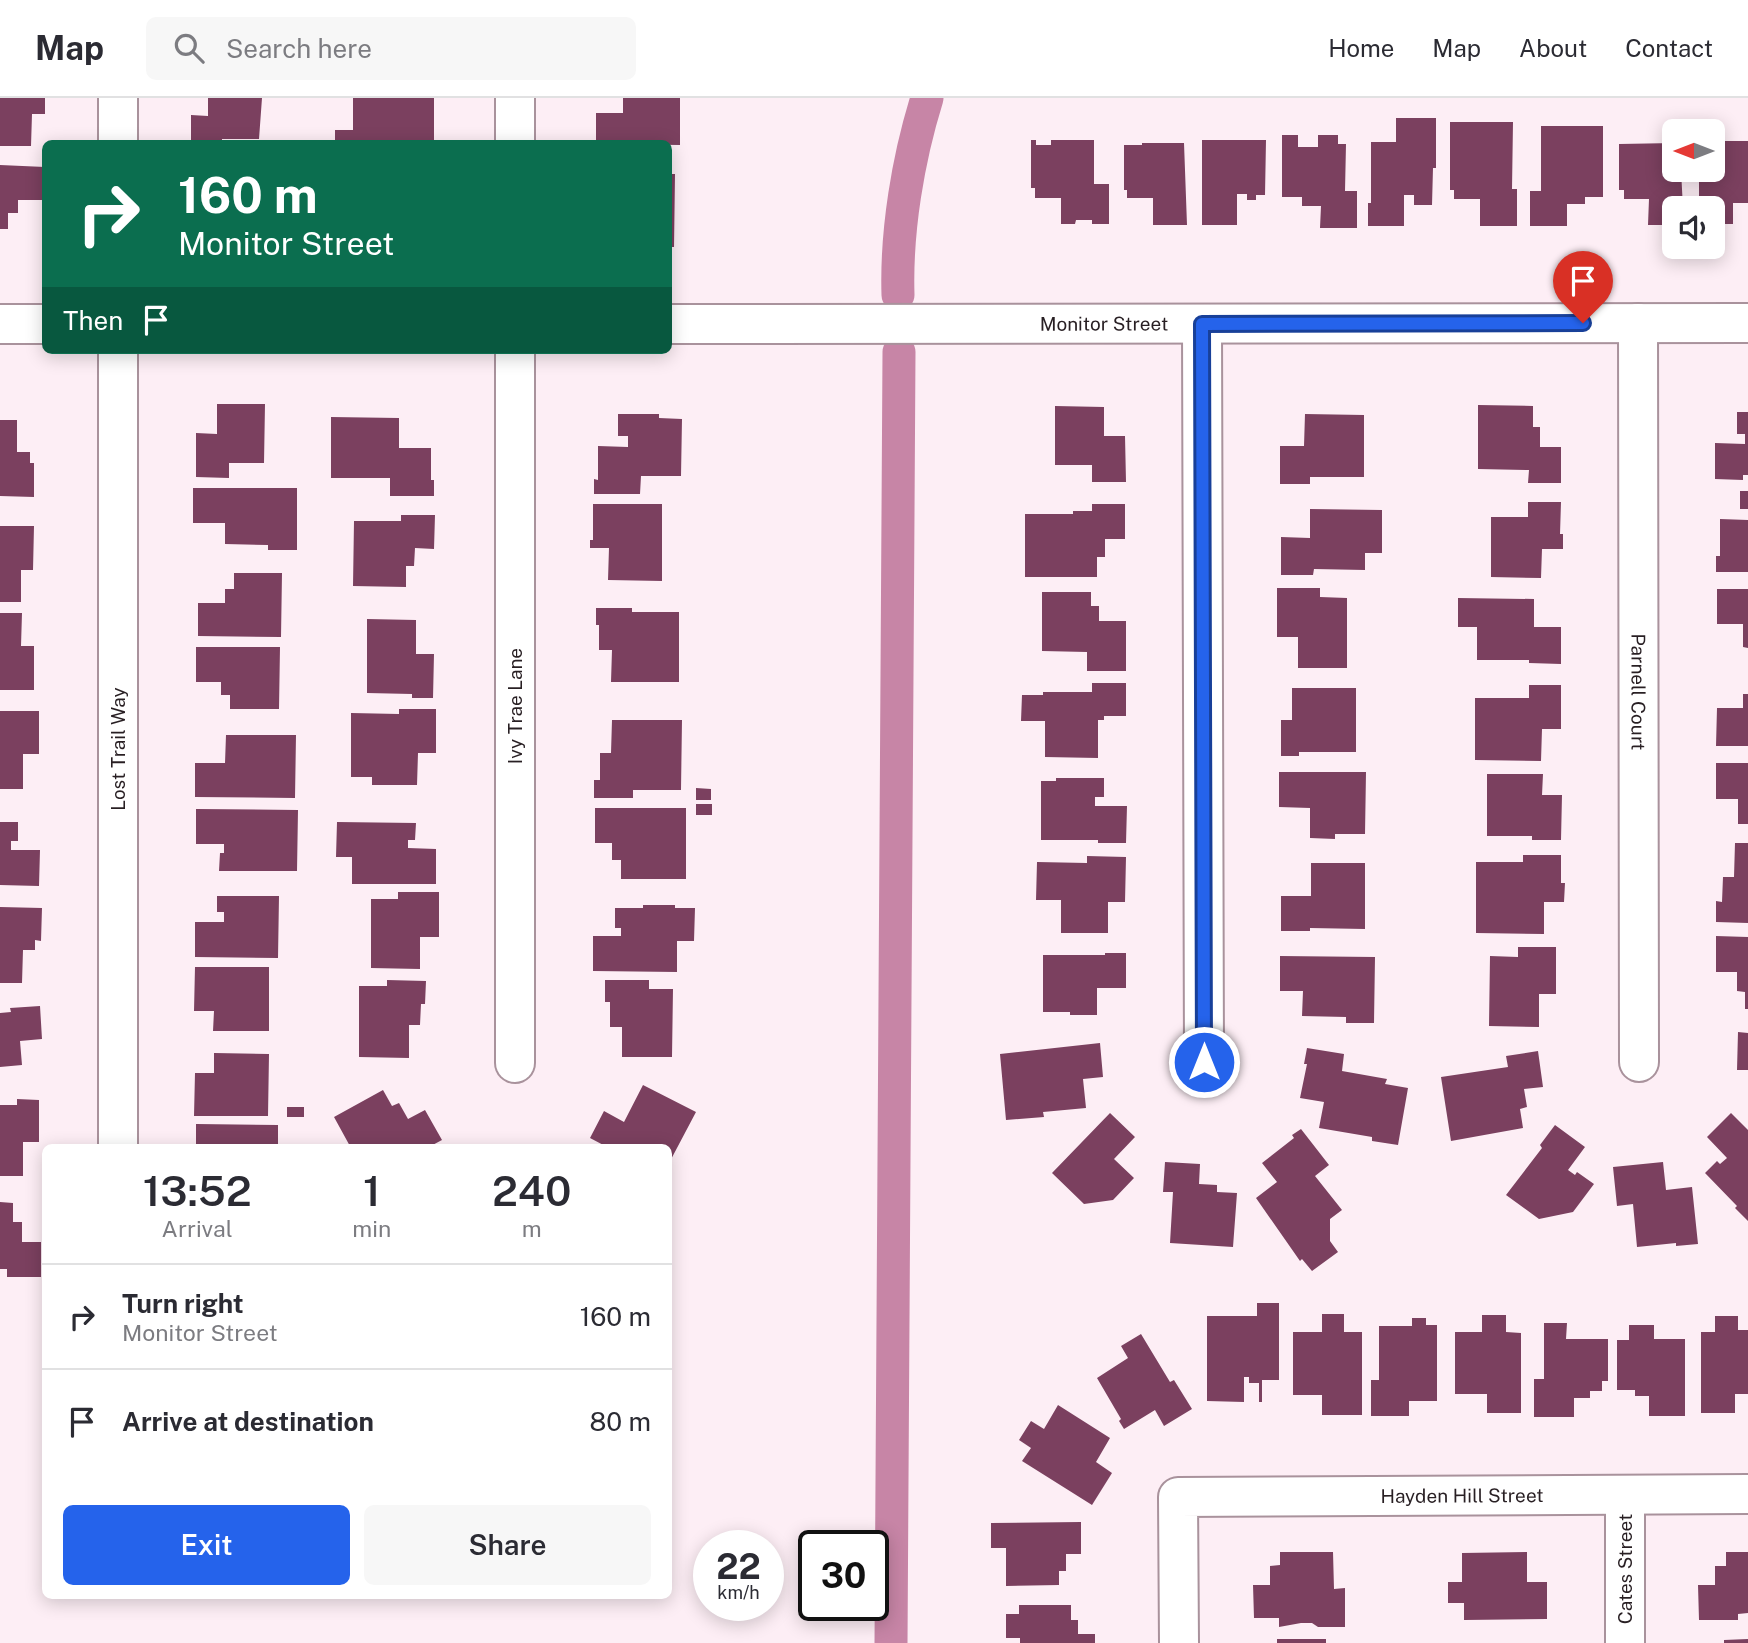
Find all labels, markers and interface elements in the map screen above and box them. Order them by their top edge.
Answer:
search box [146,17,636,80]
text: Map [35,29,104,67]
icon: search [170,29,208,67]
text: Search here [226,33,372,64]
text: Home [1328,34,1394,62]
text: Map [1432,34,1481,62]
text: About [1519,34,1587,62]
text: Contact [1625,34,1713,62]
north arrow [1662,119,1726,182]
map controls [1662,119,1725,259]
text: 160 m [178,166,318,224]
icon: right [63,168,154,259]
button: sound [1662,196,1725,259]
text: Monitor Street [178,225,394,262]
pin [1553,251,1613,323]
icon: arrive [1564,262,1602,300]
icon: arrive [137,301,175,339]
text: Then [63,305,123,336]
street label: Monitor Street [1040,313,1168,335]
street label: Parnell Court [1627,633,1650,751]
street label: Ivy Trae Lane [504,648,526,764]
street label: Lost Trail Way [107,687,129,811]
position arrow [1167,1025,1241,1099]
text: 13:52 [143,1166,252,1215]
text: 1 [363,1166,381,1215]
text: 240 [492,1166,571,1215]
text: Arrival [162,1215,233,1242]
text: min [352,1215,391,1242]
text: m [522,1215,542,1242]
text: Turn right [122,1288,244,1319]
icon: right [63,1298,101,1336]
text: 160 m [580,1301,651,1332]
text: Monitor Street [122,1319,278,1346]
icon: arrive [63,1403,101,1441]
text: Arrive at destination [122,1406,374,1437]
text: 80 m [590,1406,651,1437]
street label: Hayden Hill Street [1380,1484,1544,1507]
button: Exit [63,1505,350,1585]
button: Share [364,1505,651,1585]
street label: Cates Street [1614,1514,1636,1624]
speed limit sign: 30 [798,1530,889,1621]
text: 22 [716,1546,761,1587]
text: km/h [717,1582,760,1603]

